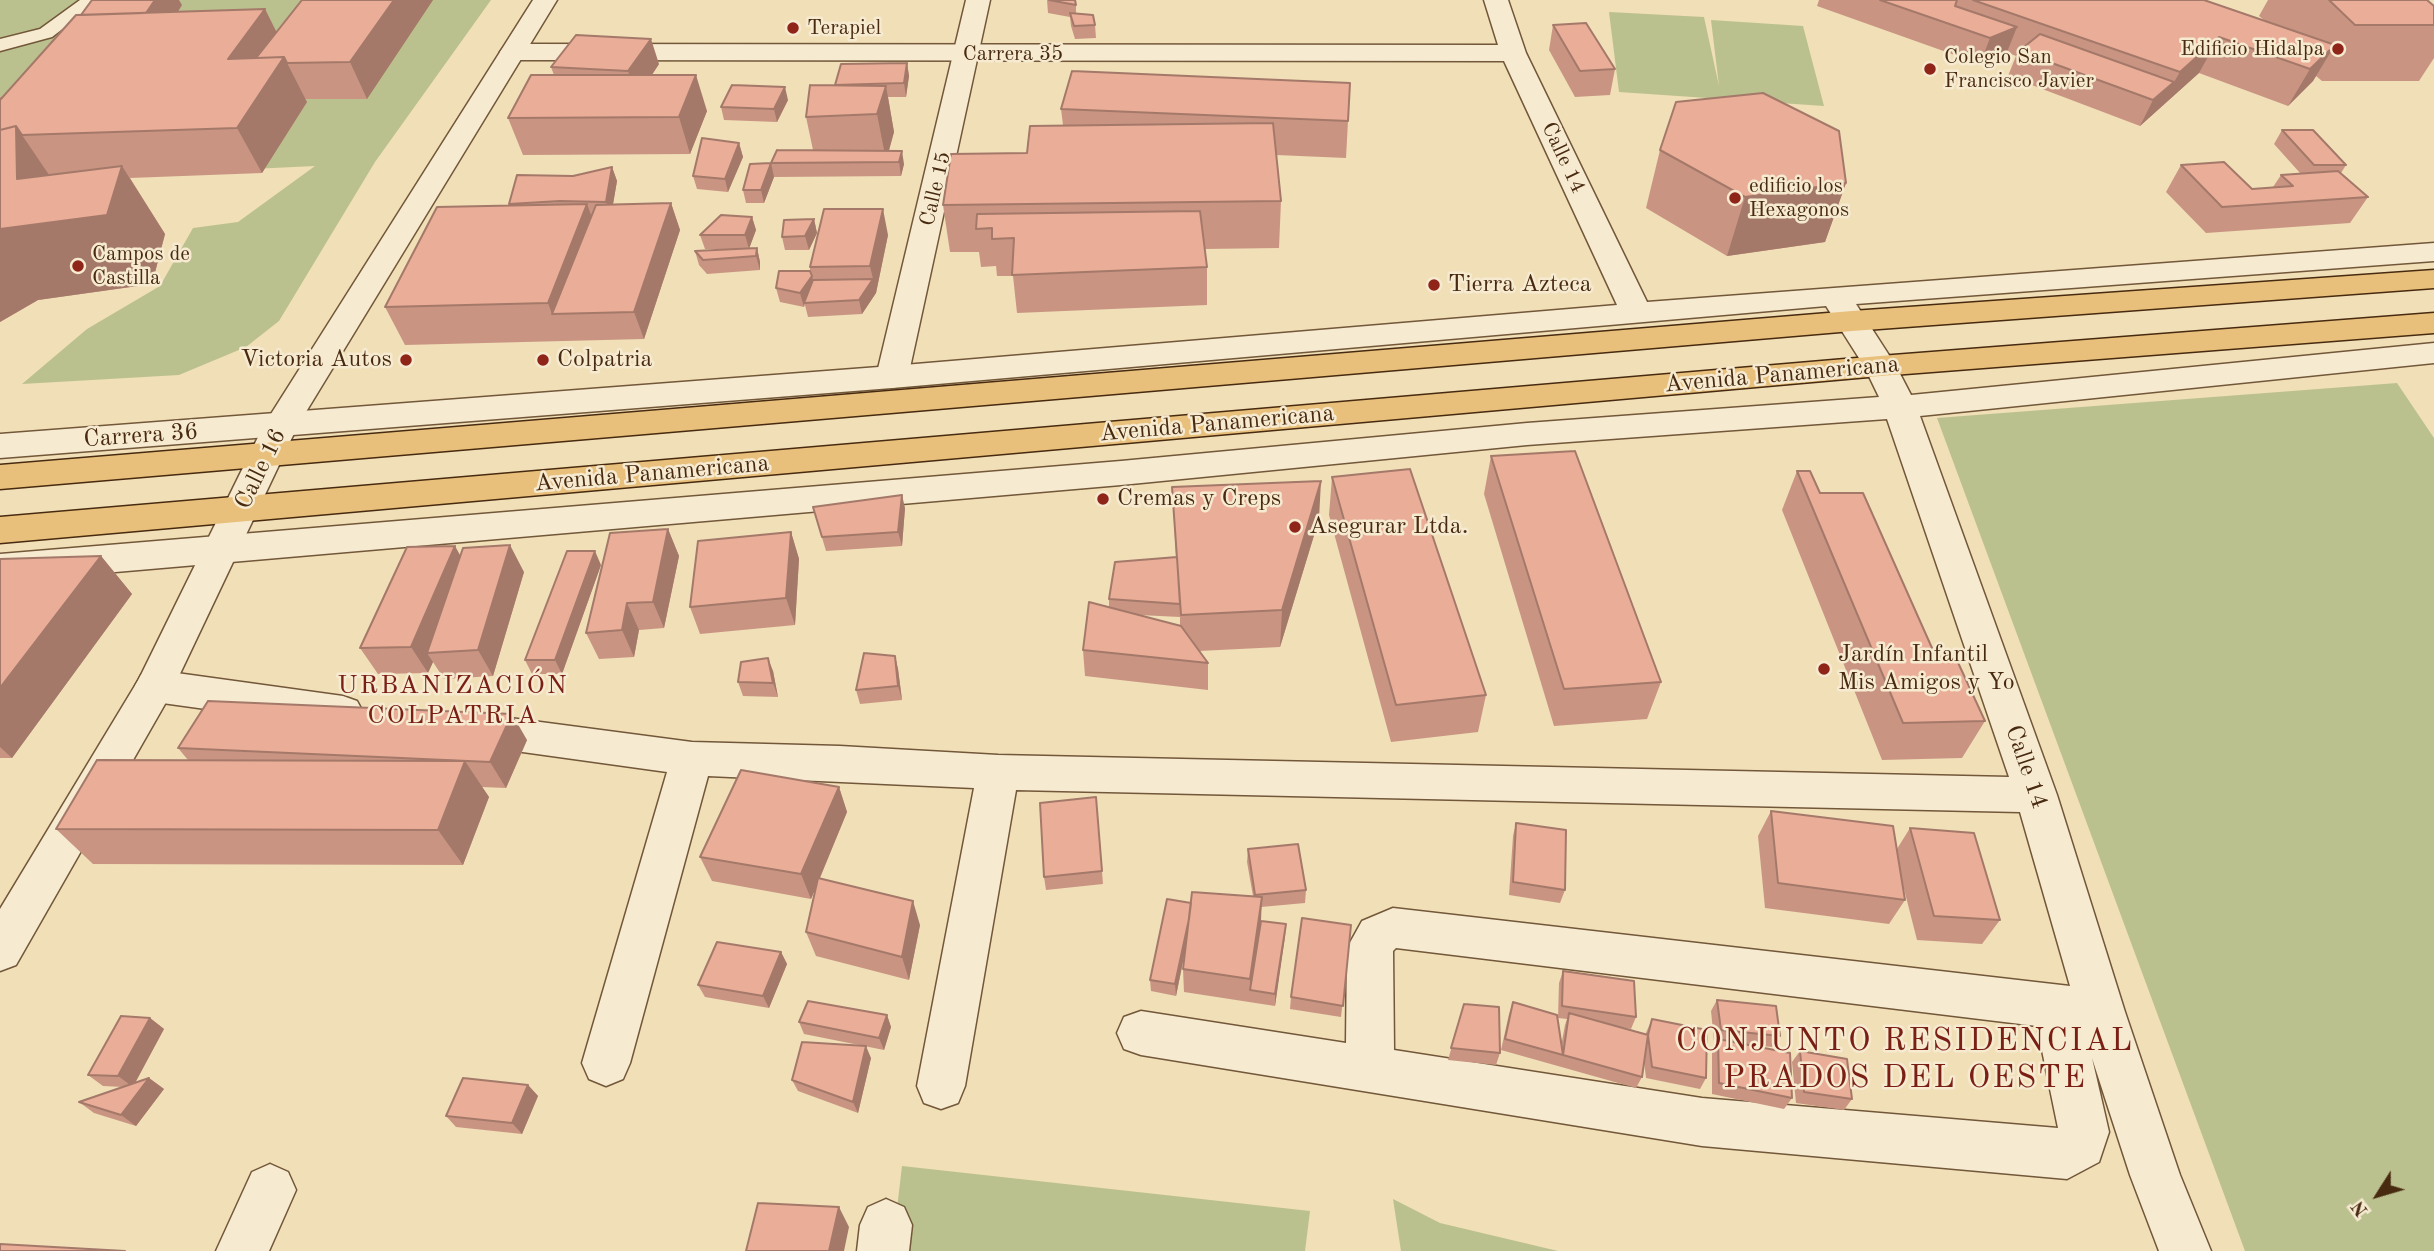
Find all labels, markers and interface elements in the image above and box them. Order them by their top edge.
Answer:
place label: Terapiel [807,15,881,41]
marker: Terapiel [785,20,801,36]
place label: Edificio Hidalpa [2180,36,2324,62]
street label: Carrera 35 [963,41,1063,67]
marker: Edificio Hidalpa [2330,41,2346,57]
place label: Colegio San Francisco Javier [1944,44,2094,94]
marker: Colegio San Francisco Javier [1922,61,1938,77]
street label: Calle 14 [1536,118,1590,198]
street label: Calle 15 [915,149,957,229]
place label: edificio los Hexagonos [1749,173,1849,223]
marker: edificio los Hexagonos [1727,190,1743,206]
place label: Campos de Castilla [92,241,190,291]
marker: Campos de Castilla [70,258,86,274]
place label: Tierra Azteca [1448,271,1592,299]
marker: Tierra Azteca [1426,277,1442,293]
place label: Victoria Autos [241,346,392,374]
place label: Colpatria [557,346,652,374]
street label: Avenida Panamericana [1663,350,1901,400]
marker: Victoria Autos [398,352,414,368]
marker: Colpatria [535,352,551,368]
street label: Avenida Panamericana [1098,399,1336,449]
street label: Carrera 36 [83,418,199,454]
street label: Calle 16 [229,424,293,514]
street label: Avenida Panamericana [533,449,771,499]
place label: Cremas y Creps [1117,485,1281,513]
marker: Cremas y Creps [1095,491,1111,507]
place label: Asegurar Ltda. [1309,513,1468,541]
marker: Asegurar Ltda. [1287,519,1303,535]
place label: Jardín Infantil Mis Amigos y Yo [1838,641,2015,697]
marker: Jardín Infantil Mis Amigos y Yo [1816,661,1832,677]
district label: URBANIZACIÓN COLPATRIA [339,670,567,732]
street label: Calle 14 [1998,721,2054,813]
district label: CONJUNTO RESIDENCIAL PRADOS DEL OESTE [1678,1023,2132,1098]
north arrow [2343,1160,2413,1230]
text: N [2349,1196,2373,1219]

